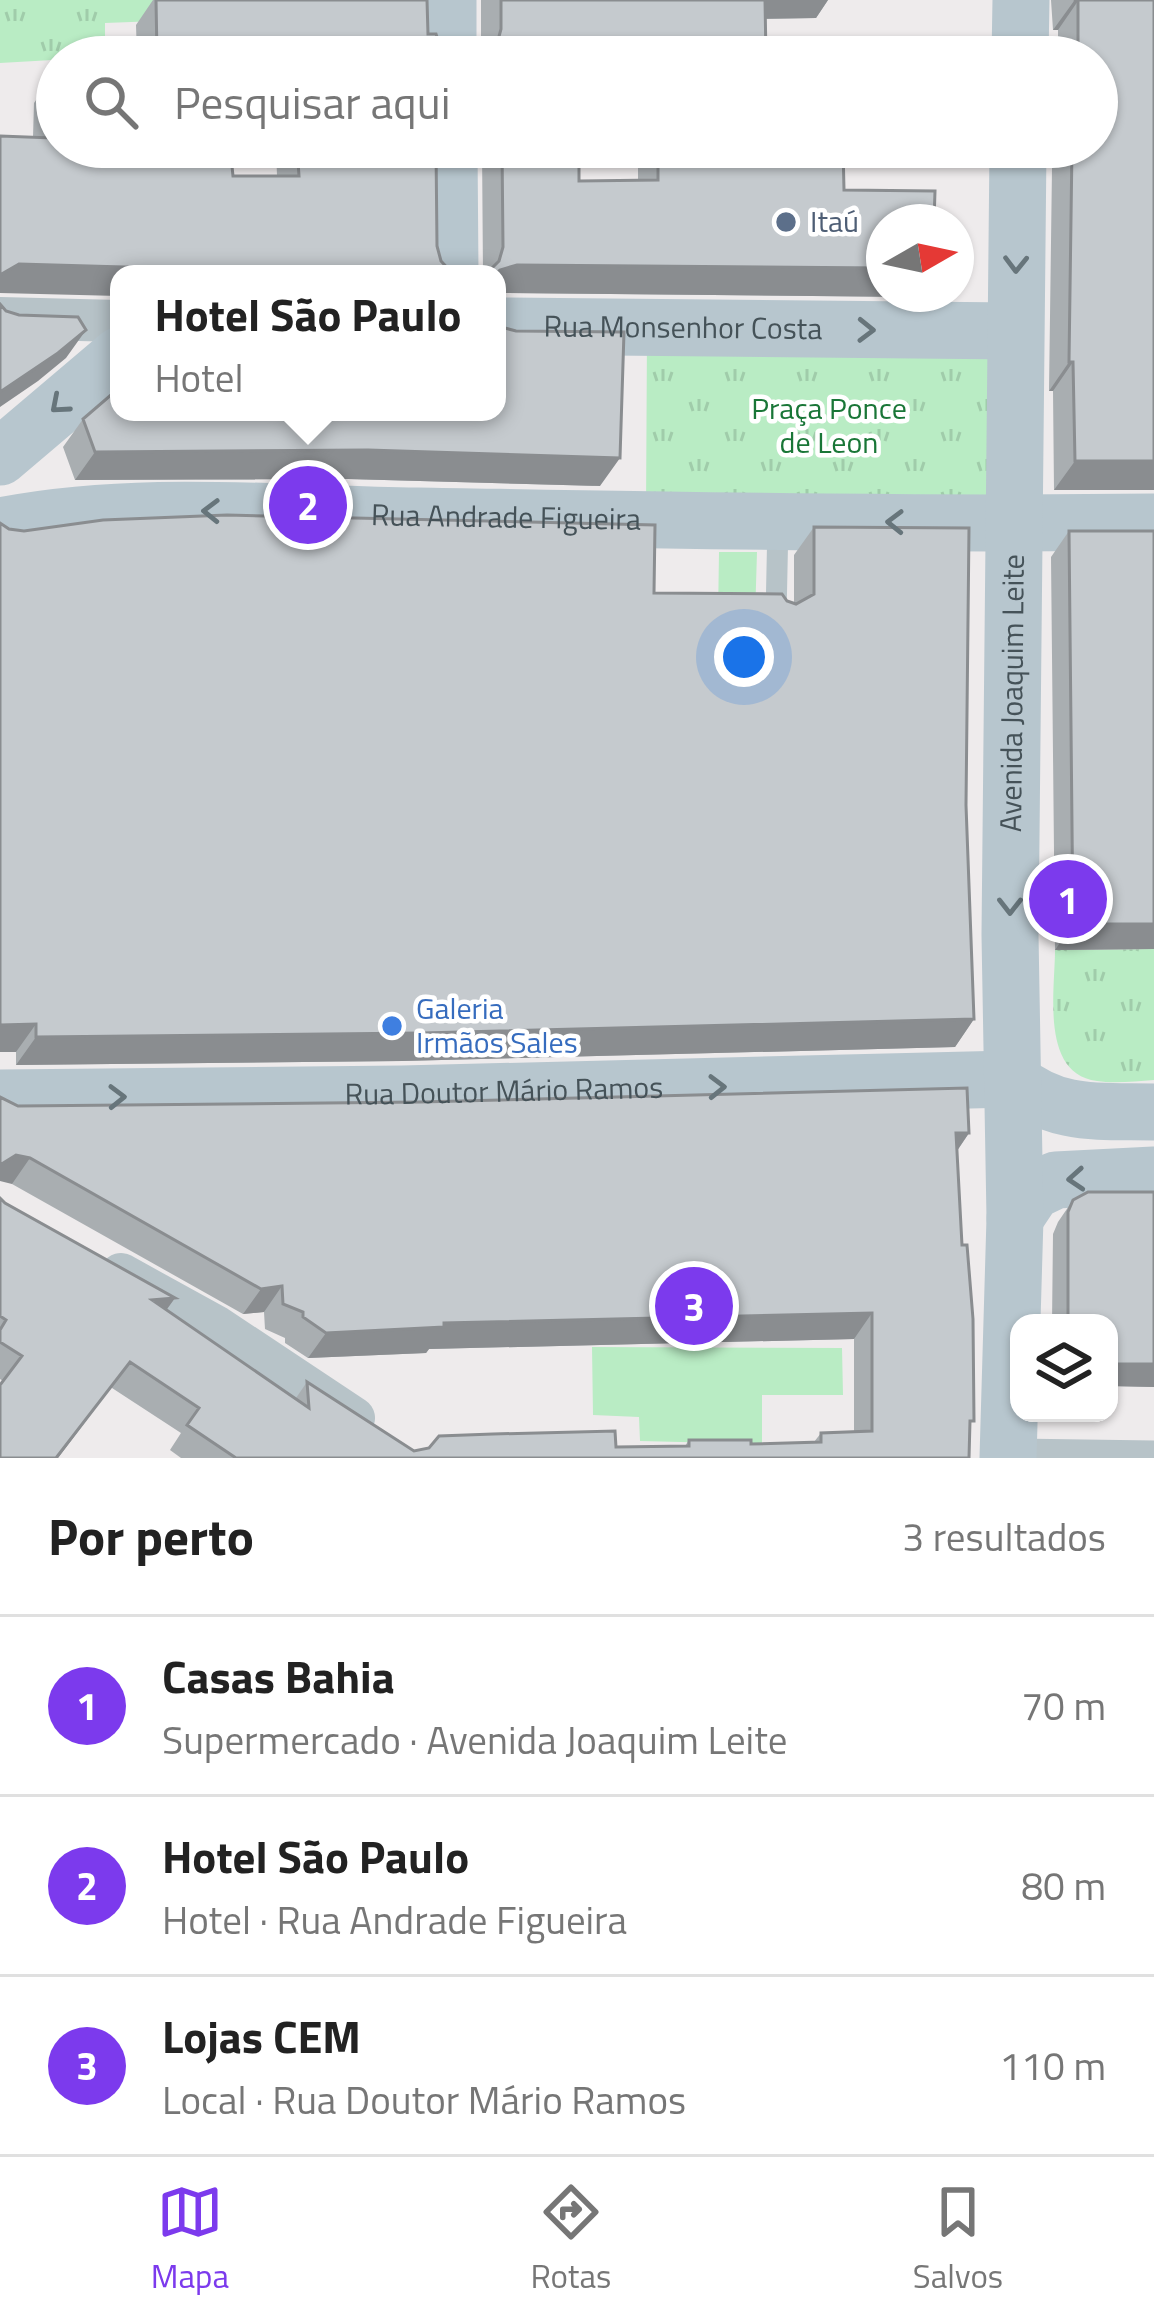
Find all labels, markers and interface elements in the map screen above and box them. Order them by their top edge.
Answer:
search box [36,36,1118,168]
text: Pesquisar aqui [174,68,450,136]
icon: search [78,69,144,135]
place label: Itaú [810,198,859,244]
north arrow [866,204,974,312]
marker: Itaú [773,209,799,235]
one-way arrow [1004,255,1030,274]
popup [110,265,506,421]
text: Hotel São Paulo [154,280,462,348]
street label: Rua Monsenhor Costa [543,302,823,351]
one-way arrow [857,316,876,342]
text: Hotel [154,348,243,407]
park label: Praça Ponce de Leon [751,385,907,465]
one-way arrow [51,391,72,412]
pin: 2 [269,460,347,550]
street label: Rua Andrade Figueira [370,491,641,542]
one-way arrow [201,498,219,524]
one-way arrow [885,510,904,536]
street label: Avenida Joaquim Leite [987,554,1036,832]
your location [714,627,774,687]
pin: 1 [1029,854,1107,944]
one-way arrow [997,898,1023,916]
place label: Galeria Irmãos Sales [416,985,578,1065]
marker: Galeria Irmãos Sales [379,1013,405,1039]
street label: Rua Doutor Mário Ramos [344,1064,664,1117]
one-way arrow [708,1074,727,1100]
one-way arrow [109,1084,127,1110]
one-way arrow [1066,1165,1085,1191]
pin: 3 [655,1261,733,1351]
map controls [1010,1314,1118,1422]
button: layers [1010,1314,1118,1422]
text: Por perto [48,1497,254,1575]
text: 3 resultados [902,1507,1106,1566]
text: Casas Bahia [162,1642,395,1710]
text: 1 [76,1676,98,1735]
text: 70 m [1021,1676,1106,1735]
text: Supermercado · Avenida Joaquim Leite [162,1710,788,1769]
text: Hotel São Paulo [162,1822,469,1890]
text: 2 [76,1856,98,1915]
text: 80 m [1021,1856,1106,1915]
text: Hotel · Rua Andrade Figueira [162,1890,627,1949]
text: Lojas CEM [162,2002,361,2070]
text: 3 [76,2036,98,2095]
text: 110 m [999,2036,1106,2095]
text: Local · Rua Doutor Mário Ramos [162,2070,686,2129]
tab: Mapa [151,2179,229,2301]
tab: Rotas [530,2179,611,2301]
tab: Salvos [913,2179,1003,2301]

